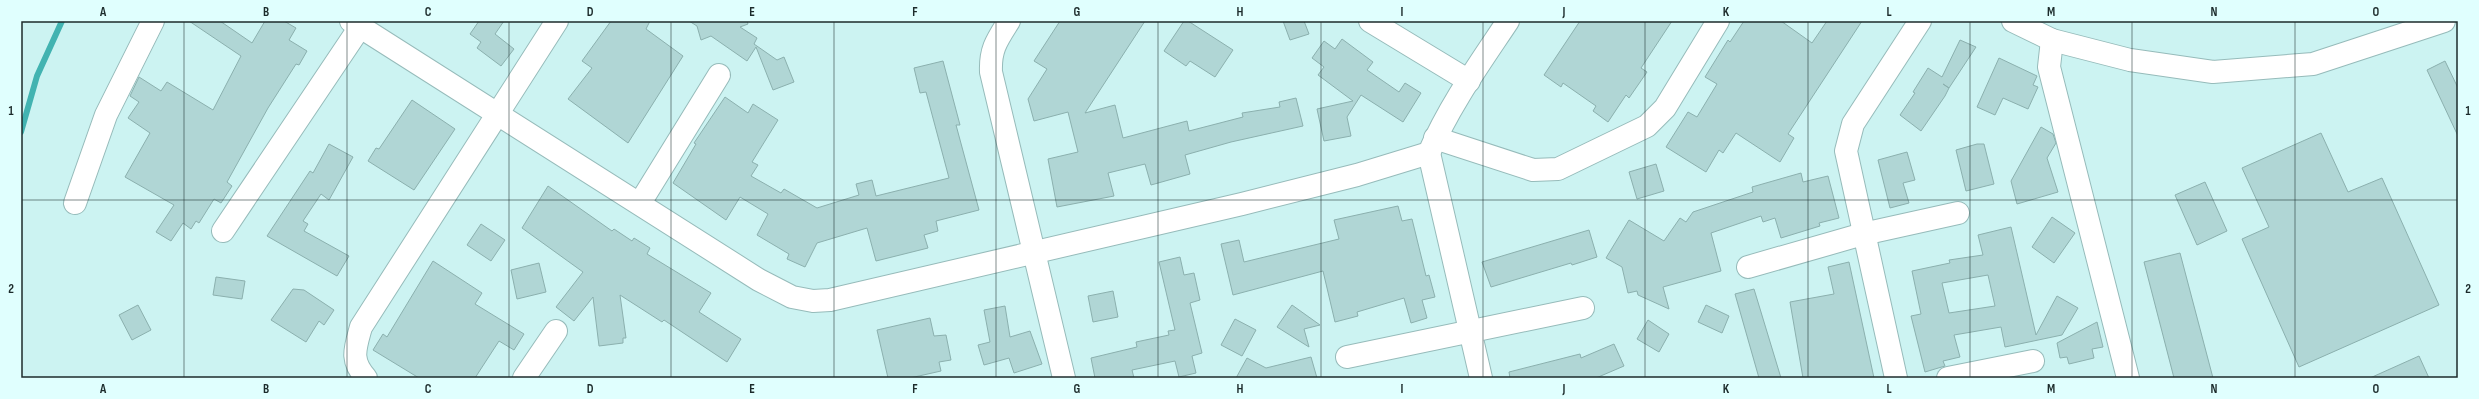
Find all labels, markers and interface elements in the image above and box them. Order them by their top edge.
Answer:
text: A [99,4,107,20]
text: B [263,4,269,20]
text: C [425,4,432,20]
text: D [587,4,594,20]
text: E [749,4,755,20]
text: F [912,4,918,20]
text: G [1074,4,1081,20]
text: H [1237,4,1244,20]
text: I [1401,4,1404,20]
text: J [1562,4,1566,20]
text: K [1723,4,1730,20]
text: L [1886,4,1892,20]
text: M [2047,4,2055,20]
text: N [2211,4,2218,20]
text: O [2373,4,2380,20]
text: 1 [8,103,14,119]
text: 1 [2465,103,2471,119]
text: 2 [8,281,14,297]
text: 2 [2465,281,2471,297]
text: A [99,381,107,397]
text: B [263,381,269,397]
text: C [425,381,432,397]
text: D [587,381,594,397]
text: E [749,381,755,397]
text: F [912,381,918,397]
text: G [1074,381,1081,397]
text: H [1237,381,1244,397]
text: I [1401,381,1404,397]
text: J [1562,381,1566,397]
text: K [1723,381,1730,397]
text: L [1886,381,1892,397]
text: M [2047,381,2055,397]
text: N [2211,381,2218,397]
text: O [2373,381,2380,397]

